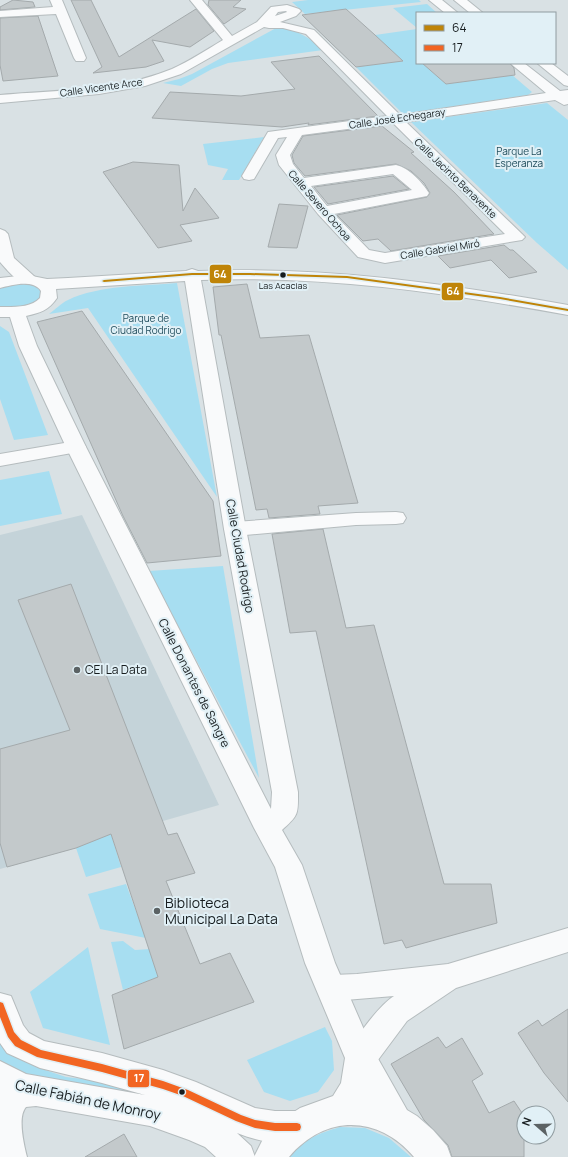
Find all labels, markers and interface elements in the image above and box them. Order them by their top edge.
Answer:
legend [416,12,556,64]
text: 64 [452,19,467,36]
text: 17 [452,39,463,56]
street label: Calle Vicente Arce [59,74,143,100]
street label: Calle José Echegaray [348,104,447,132]
street label: Calle Jacinto Benavente [412,135,501,221]
park label: Parque La Esperanza [495,144,543,170]
street label: Calle Severo Ochoa [285,167,355,243]
street label: Calle Gabriel Miró [399,236,481,262]
line badge: 64 [209,264,232,284]
text: 64 [213,266,227,281]
marker: Las Acacias [278,270,288,280]
place label: Las Acacias [259,279,307,292]
line badge: 64 [441,282,464,301]
text: 64 [446,283,460,298]
park label: Parque de Ciudad Rodrigo [111,311,181,337]
street label: Calle Ciudad Rodrigo [222,498,259,614]
street label: Calle Donantes de Sangre [154,615,234,750]
place label: CEI La Data [85,661,147,678]
marker: CEI La Data [72,665,82,675]
place label: Biblioteca Municipal La Data [165,893,278,928]
marker: Biblioteca Municipal La Data [152,906,162,916]
line badge: 17 [127,1069,150,1088]
text: 17 [134,1070,144,1085]
street label: Calle Fabián de Monroy [14,1075,163,1124]
unlabelled marker [177,1087,187,1097]
north arrow [516,1105,556,1145]
text: N [518,1115,535,1128]

